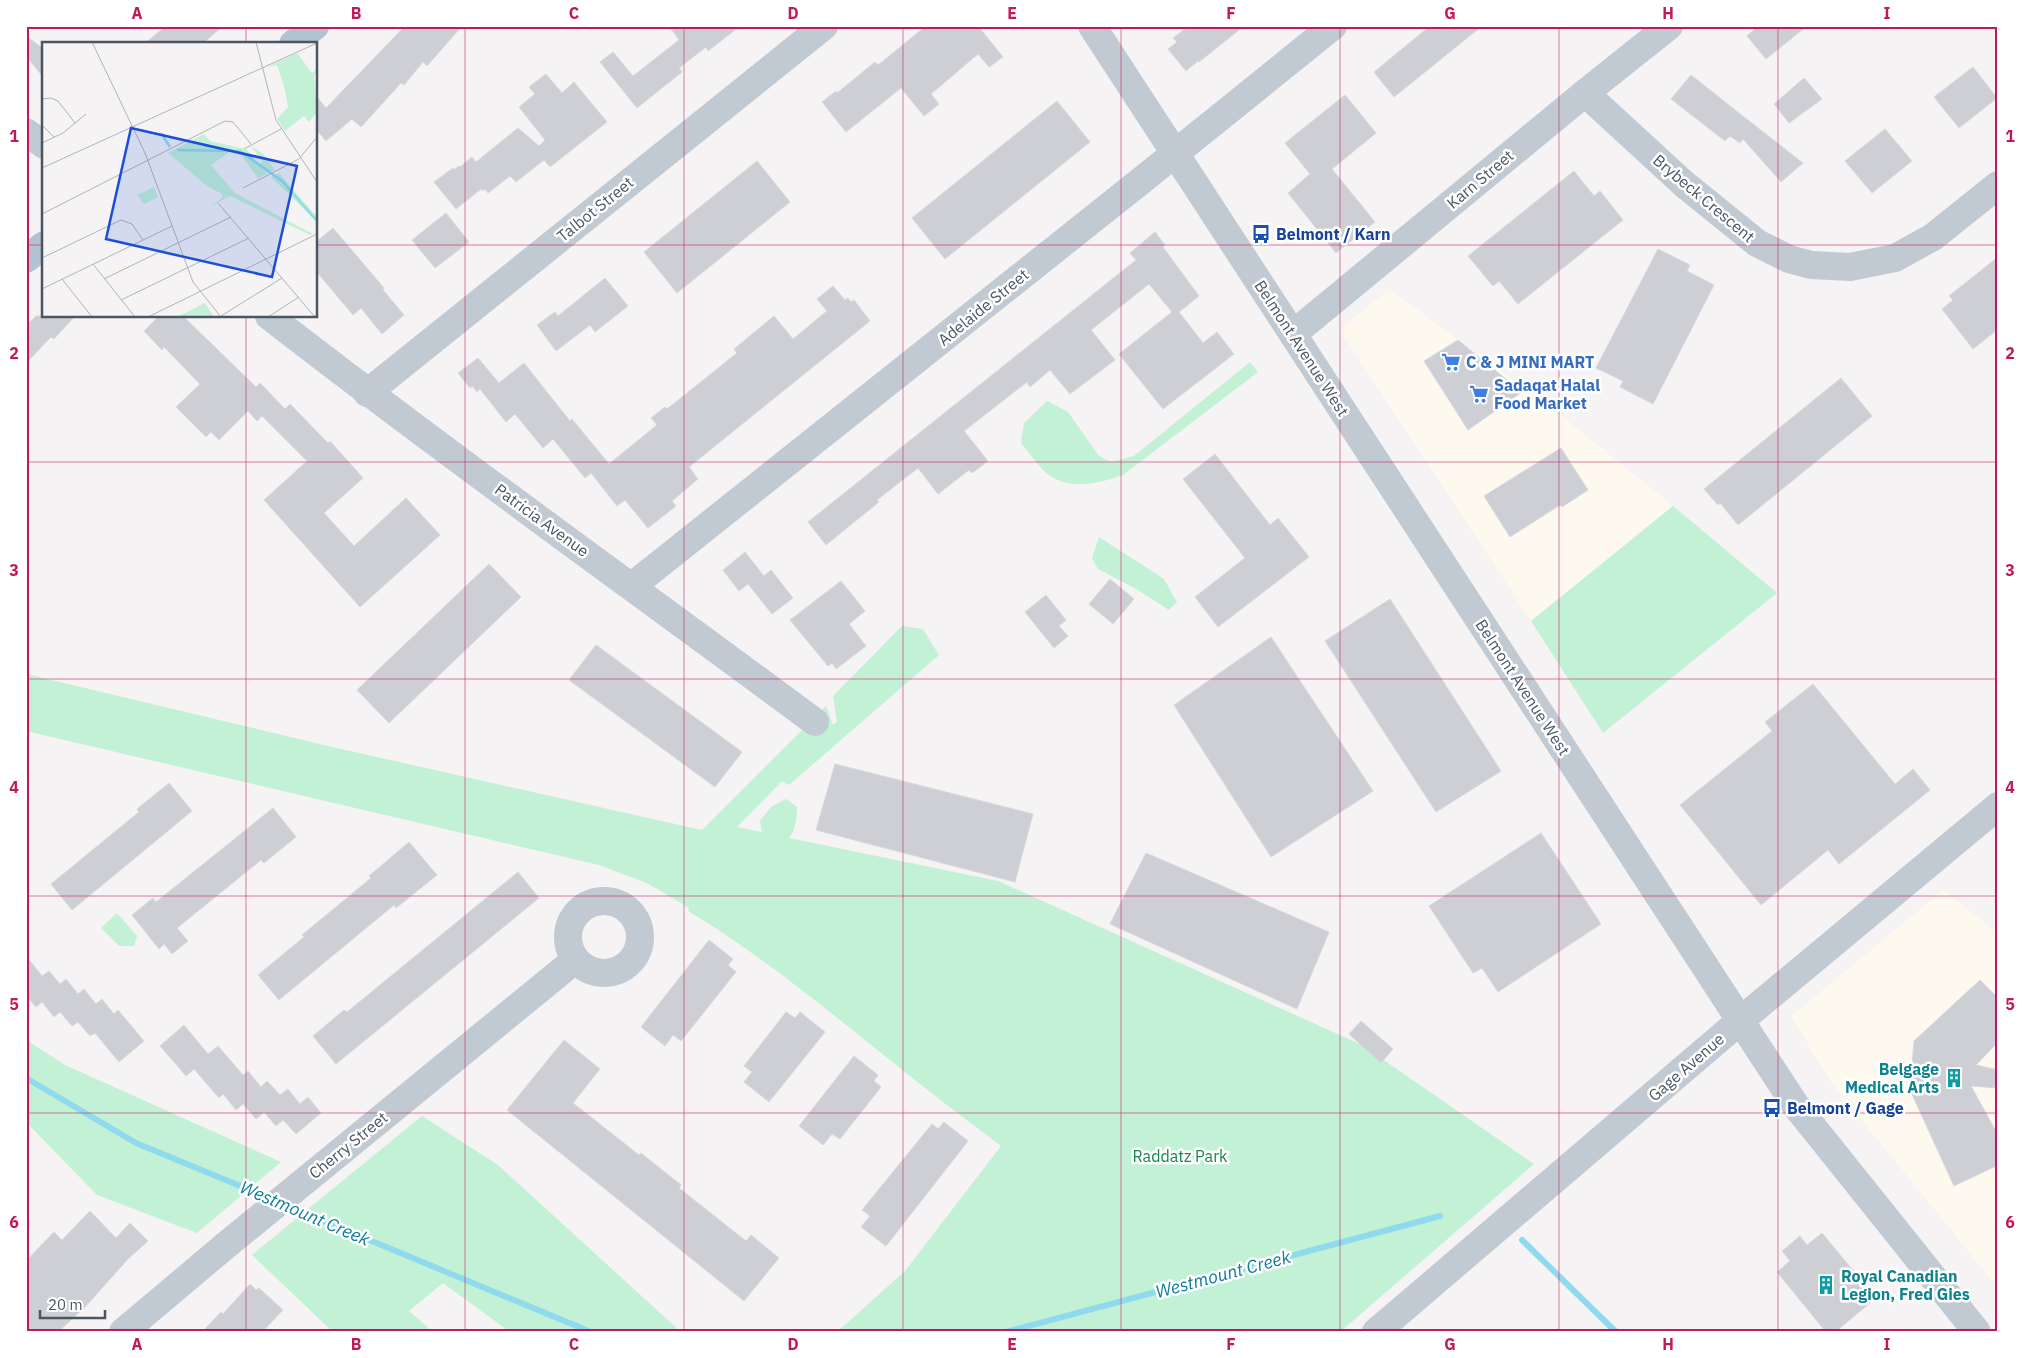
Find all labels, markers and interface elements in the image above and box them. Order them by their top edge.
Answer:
text: A [132,3,143,23]
text: B [351,3,362,23]
text: C [569,3,579,23]
text: D [787,3,799,23]
text: E [1007,3,1017,23]
text: F [1226,3,1236,23]
text: G [1444,3,1456,23]
text: H [1662,3,1674,23]
text: I [1884,3,1891,23]
inset map [42,42,318,318]
text: 1 [9,126,19,146]
text: 1 [2005,126,2015,146]
street label: Karn Street [1443,145,1517,213]
street label: Brybeck Crescent [1649,150,1759,246]
street label: Talbot Street [553,172,637,246]
bus stop icon: Belmont / Karn [1250,223,1272,245]
place label: Belmont / Karn [1276,224,1391,244]
street label: Adelaide Street [934,264,1032,350]
street label: Belmont Avenue West [1251,276,1353,420]
text: 2 [9,343,19,363]
text: 2 [2005,343,2015,363]
supermarket icon: C & J MINI MART [1440,351,1462,373]
place label: C & J MINI MART [1466,352,1594,372]
place label: Sadaqat Halal Food Market [1494,375,1600,413]
supermarket icon: Sadaqat Halal Food Market [1468,383,1490,405]
street label: Patricia Avenue [491,479,593,561]
text: 3 [9,560,19,580]
text: 3 [2005,560,2015,580]
street label: Belmont Avenue West [1472,615,1574,759]
text: 4 [9,777,19,797]
text: 4 [2005,777,2015,797]
text: 5 [9,994,19,1014]
text: 5 [2005,994,2015,1014]
street label: Gage Avenue [1644,1028,1728,1105]
place label: Belgage Medical Arts [1845,1059,1939,1097]
building icon: Belgage Medical Arts [1943,1067,1965,1089]
bus stop icon: Belmont / Gage [1761,1097,1783,1119]
place label: Belmont / Gage [1787,1098,1904,1118]
street label: Cherry Street [305,1107,391,1183]
park label: Raddatz Park [1133,1146,1228,1166]
water label: Westmount Creek [237,1175,374,1251]
text: 6 [9,1212,19,1232]
text: 6 [2005,1212,2015,1232]
water label: Westmount Creek [1153,1245,1294,1303]
place label: Royal Canadian Legion, Fred Gies [1841,1266,1970,1304]
building icon: Royal Canadian Legion, Fred Gies [1815,1274,1837,1296]
scale bar [40,1288,105,1320]
text: 20 m [48,1295,83,1314]
text: A [132,1334,143,1354]
text: B [351,1334,362,1354]
text: C [569,1334,579,1354]
text: D [787,1334,799,1354]
text: E [1007,1334,1017,1354]
text: F [1226,1334,1236,1354]
text: G [1444,1334,1456,1354]
text: H [1662,1334,1674,1354]
text: I [1884,1334,1891,1354]

